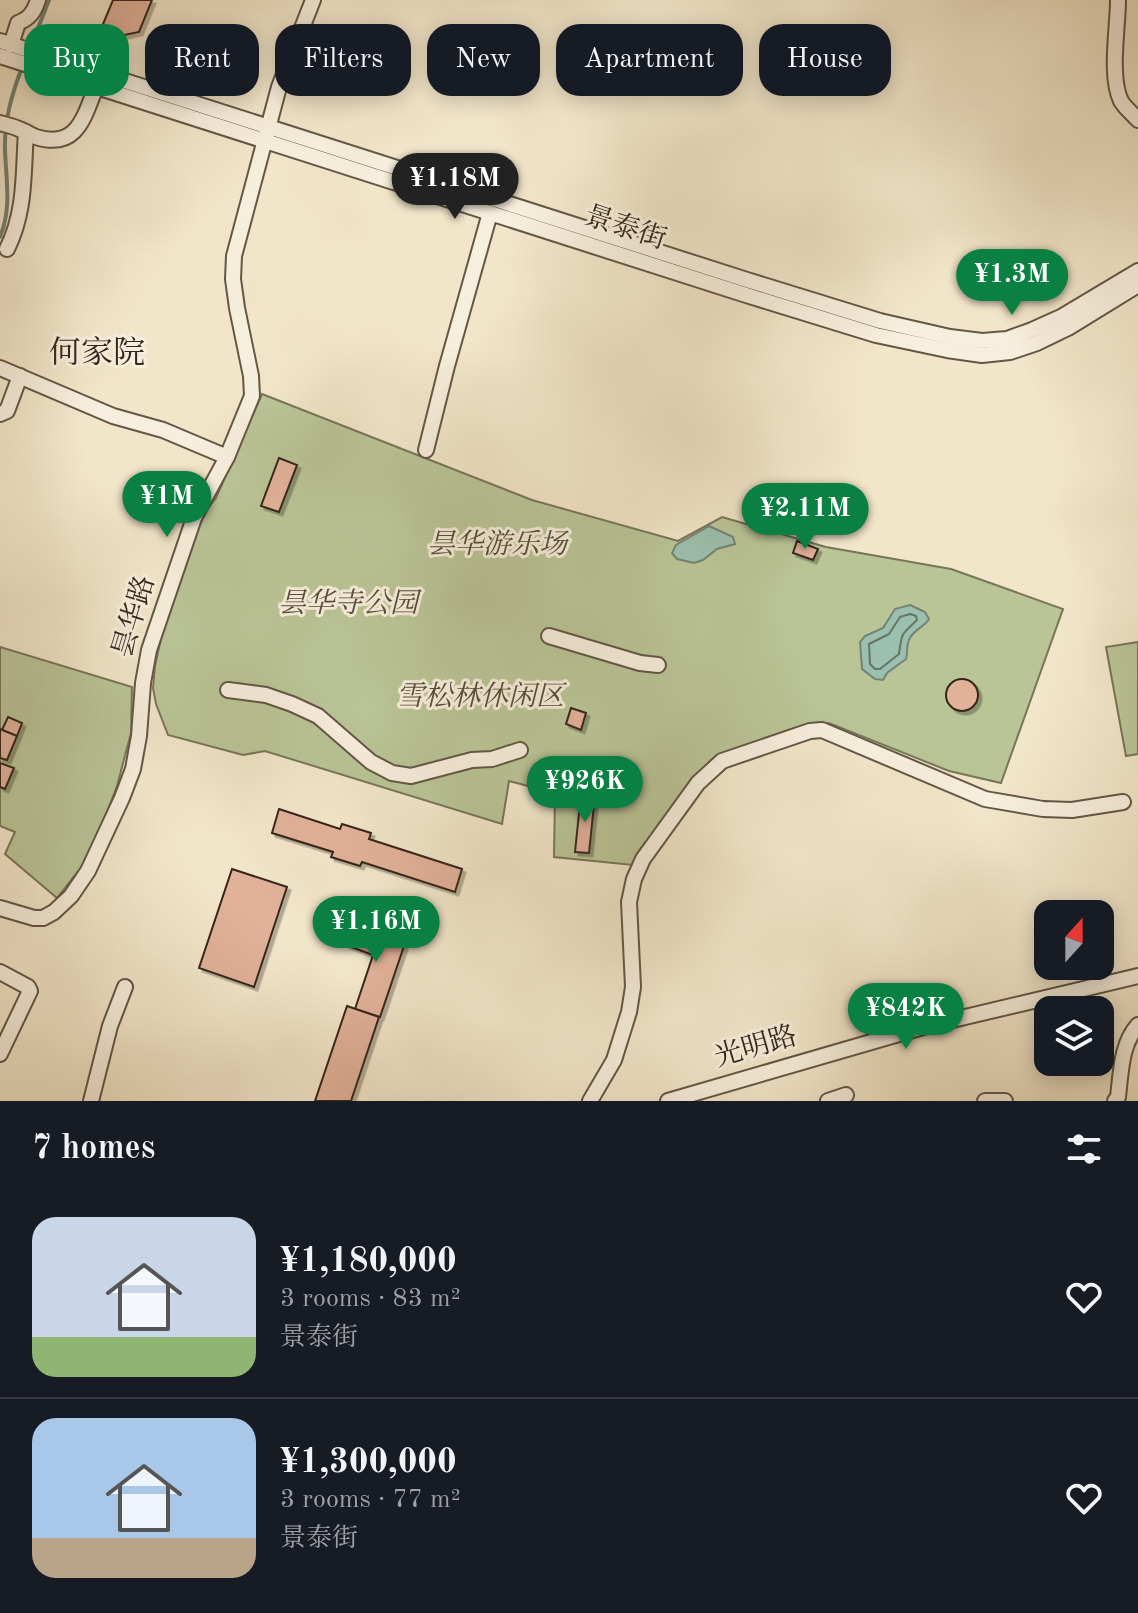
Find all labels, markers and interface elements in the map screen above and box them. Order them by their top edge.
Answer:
chip: Buy [24,24,129,96]
chip: Rent [145,24,259,96]
chip: Filters [275,24,411,96]
chip: New [427,24,540,96]
chip: Apartment [556,24,743,96]
chip: House [759,24,891,96]
pin: ¥1.18M [390,153,520,221]
text: ¥1.18M [410,166,500,192]
street label: 景泰街 [581,200,670,255]
pin: ¥1.3M [956,249,1068,317]
text: ¥1.3M [974,262,1050,288]
district label: 何家院 [49,336,145,371]
pin: ¥1M [128,471,206,539]
pin: ¥2.11M [740,483,870,551]
text: ¥1M [140,484,194,510]
text: ¥2.11M [760,496,850,522]
park label: 昙华游乐场 [427,529,569,560]
street label: 昙华路 [106,572,161,661]
park label: 昙华寺公园 [278,588,422,619]
park label: 雪松林休闲区 [396,681,567,712]
pin: ¥926K [529,756,641,824]
text: ¥926K [545,769,625,795]
pin: ¥1.16M [311,896,441,964]
north arrow [1034,900,1114,980]
map controls [1034,900,1114,1076]
text: ¥1.16M [331,909,421,935]
pin: ¥842K [850,983,962,1051]
text: ¥842K [866,996,946,1022]
button: layers [1034,996,1114,1076]
street label: 光明路 [711,1020,800,1073]
icon: filters [1062,1127,1106,1171]
text: 7 homes [32,1132,155,1166]
text: ¥1,180,000 [280,1245,457,1279]
icon: home [96,1249,192,1345]
icon: heart [1062,1275,1106,1319]
text: 3 rooms · 83 m² [280,1286,461,1312]
text: 景泰街 [280,1325,358,1351]
text: ¥1,300,000 [280,1446,457,1480]
icon: home [96,1450,192,1546]
icon: heart [1062,1476,1106,1520]
text: 3 rooms · 77 m² [280,1487,461,1513]
text: 景泰街 [280,1526,358,1552]

